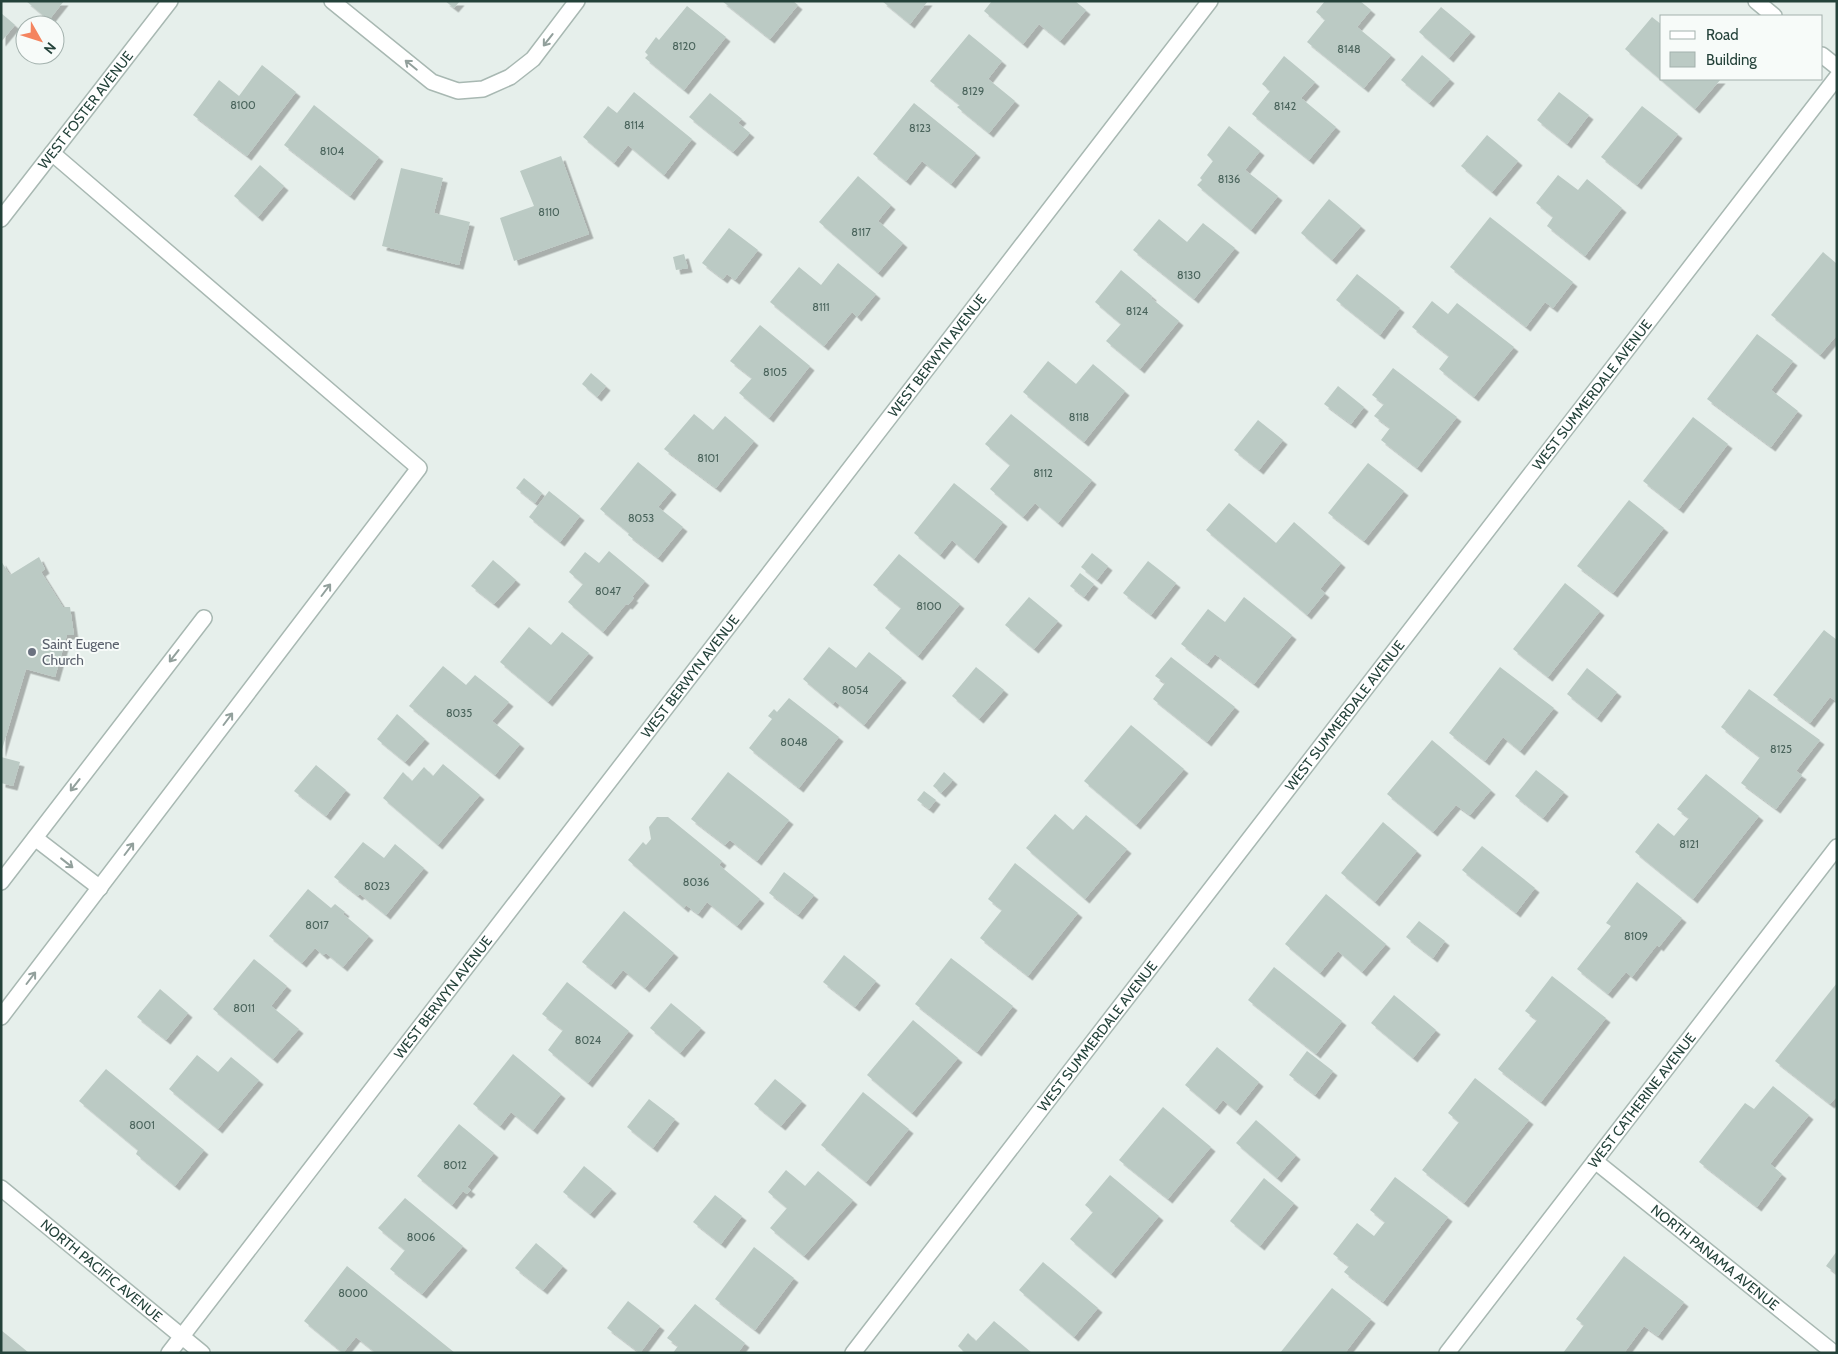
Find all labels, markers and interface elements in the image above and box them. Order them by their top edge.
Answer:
north arrow [15,15,65,65]
legend [1660,15,1823,80]
text: Road [1706,26,1739,44]
one-way arrow [542,33,553,46]
house number: 8120 [672,39,696,53]
house number: 8148 [1337,42,1361,56]
street label: WEST FOSTER AVENUE [35,48,137,172]
text: Building [1706,51,1757,69]
one-way arrow [405,60,418,71]
house number: 8129 [962,84,984,98]
house number: 8100 [230,98,256,112]
house number: 8142 [1274,99,1296,113]
house number: 8114 [624,118,645,132]
house number: 8123 [909,121,931,135]
house number: 8104 [320,144,345,158]
house number: 8136 [1218,172,1240,186]
house number: 8110 [538,205,560,219]
house number: 8117 [851,225,871,239]
house number: 8130 [1177,268,1201,282]
street label: WEST BERWYN AVENUE [884,290,990,421]
house number: 8111 [812,300,830,314]
house number: 8124 [1126,304,1149,318]
street label: WEST SUMMERDALE AVENUE [1528,316,1656,474]
house number: 8105 [763,365,787,379]
house number: 8118 [1069,410,1089,424]
house number: 8101 [697,451,719,465]
house number: 8112 [1033,466,1053,480]
house number: 8053 [628,511,654,525]
one-way arrow [321,584,332,597]
house number: 8047 [595,584,622,598]
house number: 8100 [916,599,942,613]
street label: WEST BERWYN AVENUE [637,611,743,742]
place label: Saint Eugene Church [42,635,119,669]
street label: WEST SUMMERDALE AVENUE [1281,636,1409,795]
marker: Saint Eugene Church [26,646,38,658]
one-way arrow [169,649,180,662]
house number: 8054 [842,683,869,697]
house number: 8035 [446,706,472,720]
one-way arrow [223,712,233,726]
house number: 8048 [780,735,808,749]
house number: 8125 [1770,742,1792,756]
one-way arrow [70,778,81,791]
house number: 8121 [1679,837,1699,851]
one-way arrow [124,843,135,856]
one-way arrow [60,857,73,868]
house number: 8036 [683,875,709,889]
house number: 8023 [364,879,390,893]
house number: 8017 [305,918,329,932]
house number: 8109 [1624,929,1648,943]
street label: WEST BERWYN AVENUE [390,932,496,1062]
street label: WEST SUMMERDALE AVENUE [1033,957,1161,1115]
one-way arrow [26,971,36,985]
house number: 8011 [233,1001,255,1015]
street label: WEST CATHERINE AVENUE [1584,1029,1700,1172]
house number: 8024 [575,1033,602,1047]
house number: 8001 [129,1118,155,1132]
house number: 8012 [443,1158,467,1172]
street label: NORTH PANAMA AVENUE [1647,1201,1783,1314]
street label: NORTH PACIFIC AVENUE [37,1215,166,1326]
house number: 8006 [407,1230,435,1244]
house number: 8000 [338,1286,368,1300]

